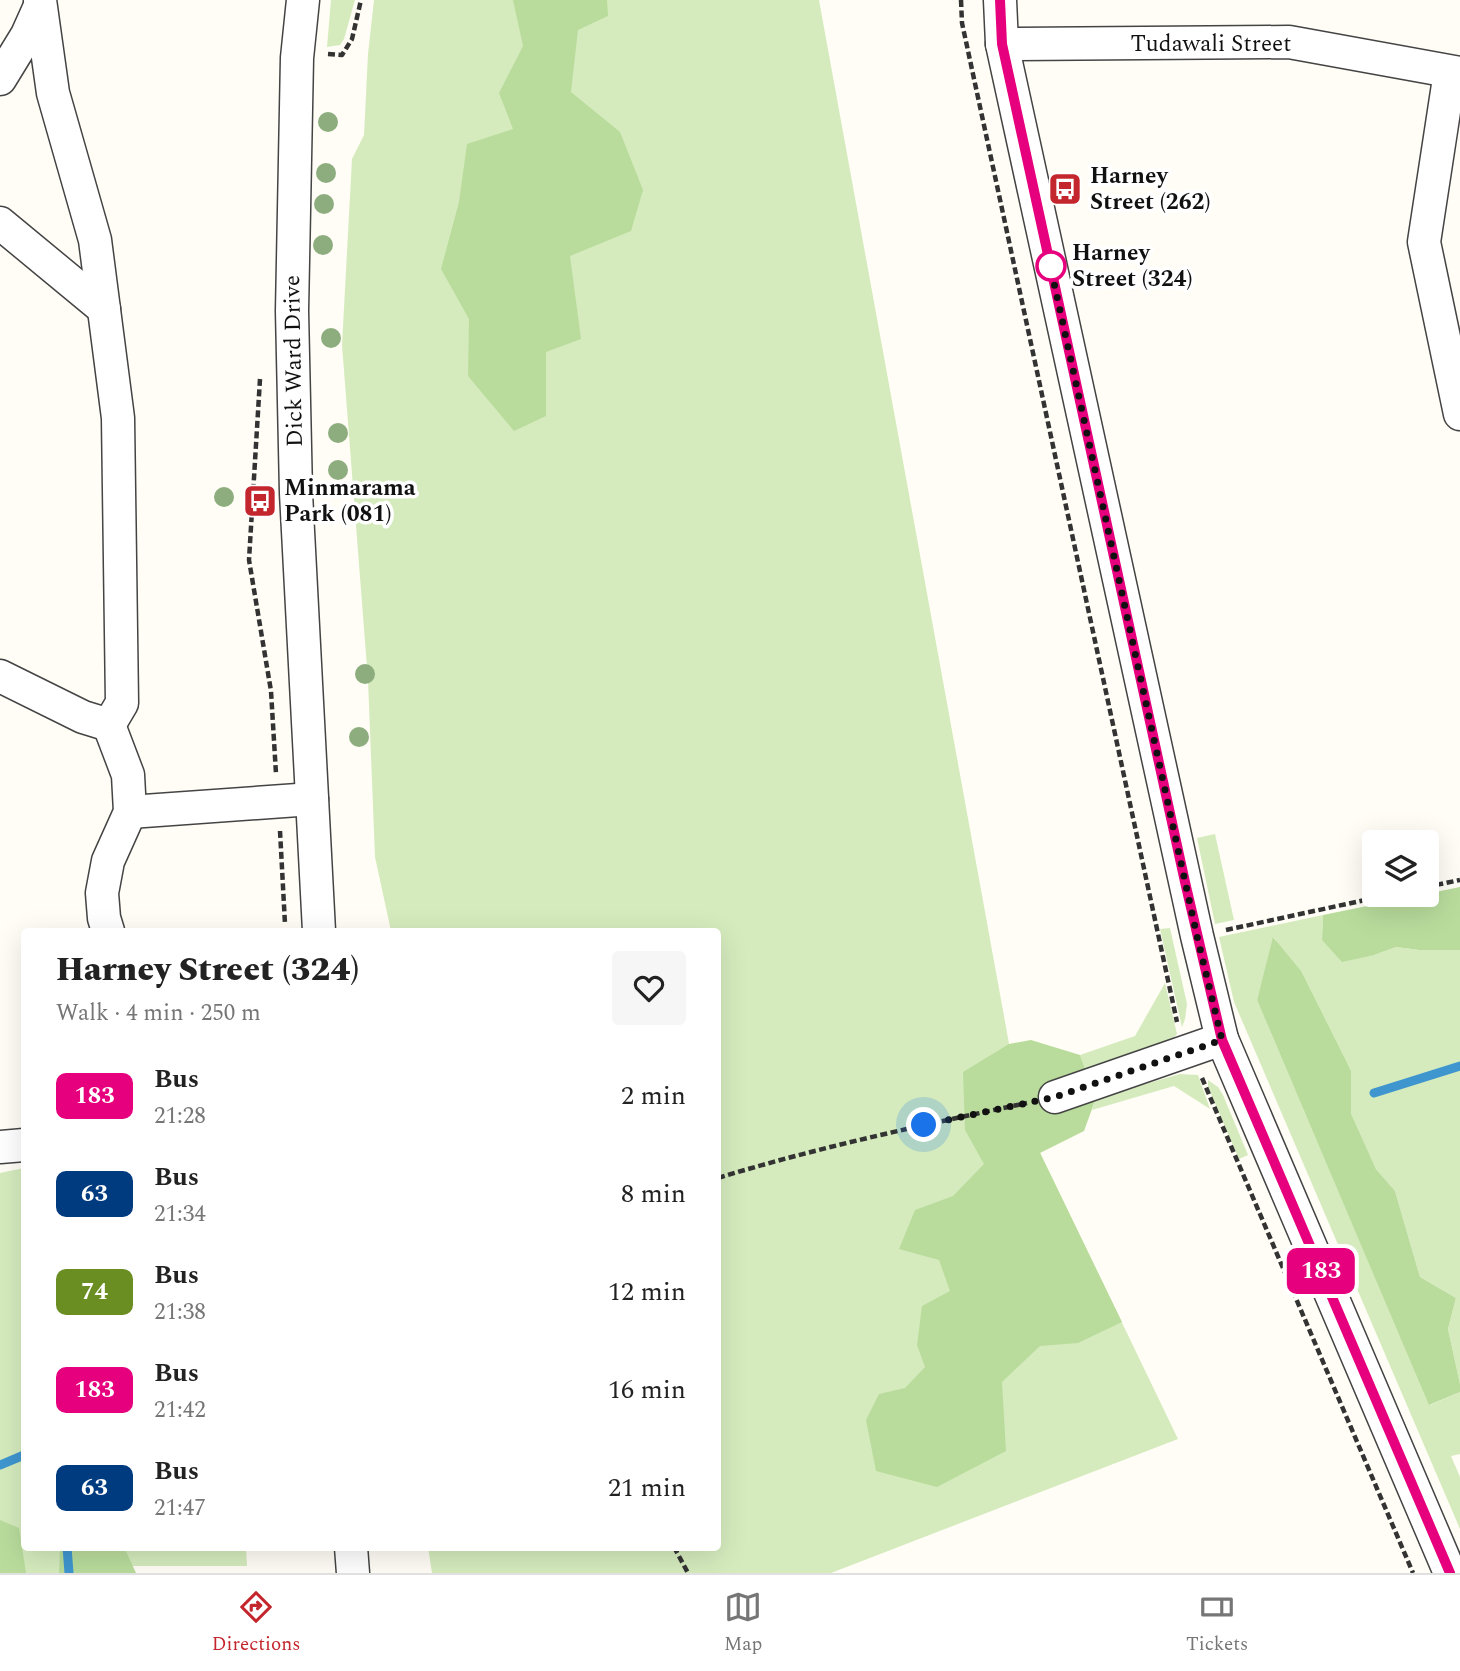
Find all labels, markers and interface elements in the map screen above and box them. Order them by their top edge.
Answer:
street label: Tudawali Street [1131,27,1291,62]
place label: Harney Street (262) [1090,159,1210,220]
bus stop icon: Harney Street (262) [1046,170,1084,208]
place label: Harney Street (324) [1072,236,1192,297]
marker: Harney Street (324) [1036,251,1066,281]
street label: Dick Ward Drive [275,275,313,447]
place label: Minmarama Park (081) [284,471,416,532]
bus stop icon: Minmarama Park (081) [241,482,279,520]
map controls [1362,830,1439,907]
button: layers [1362,830,1439,907]
text: Harney Street (324) [56,945,359,995]
button: heart [612,951,686,1025]
text: Walk · 4 min · 250 m [56,996,261,1031]
text: Bus [154,1059,199,1099]
text: 2 min [621,1076,686,1116]
text: 183 [74,1078,115,1114]
text: 21:28 [154,1099,206,1134]
your location [906,1107,941,1142]
text: Bus [154,1157,199,1197]
text: 8 min [621,1174,686,1214]
text: 63 [81,1176,108,1212]
text: 21:34 [154,1197,206,1232]
line badge: 183 [1281,1248,1361,1294]
text: 183 [1301,1253,1341,1289]
text: Bus [154,1255,199,1295]
text: 12 min [608,1272,686,1312]
text: 74 [81,1274,108,1310]
text: 21:38 [154,1295,206,1330]
text: Bus [154,1353,199,1393]
text: 16 min [608,1370,686,1410]
text: 183 [74,1372,115,1408]
text: 21:42 [154,1393,206,1428]
text: Bus [154,1451,199,1491]
text: 21 min [608,1468,686,1508]
text: 63 [81,1470,108,1506]
text: 21:47 [154,1491,206,1526]
tab: Directions [212,1588,301,1659]
tab: Map [724,1588,762,1659]
tab: Tickets [1186,1588,1248,1659]

